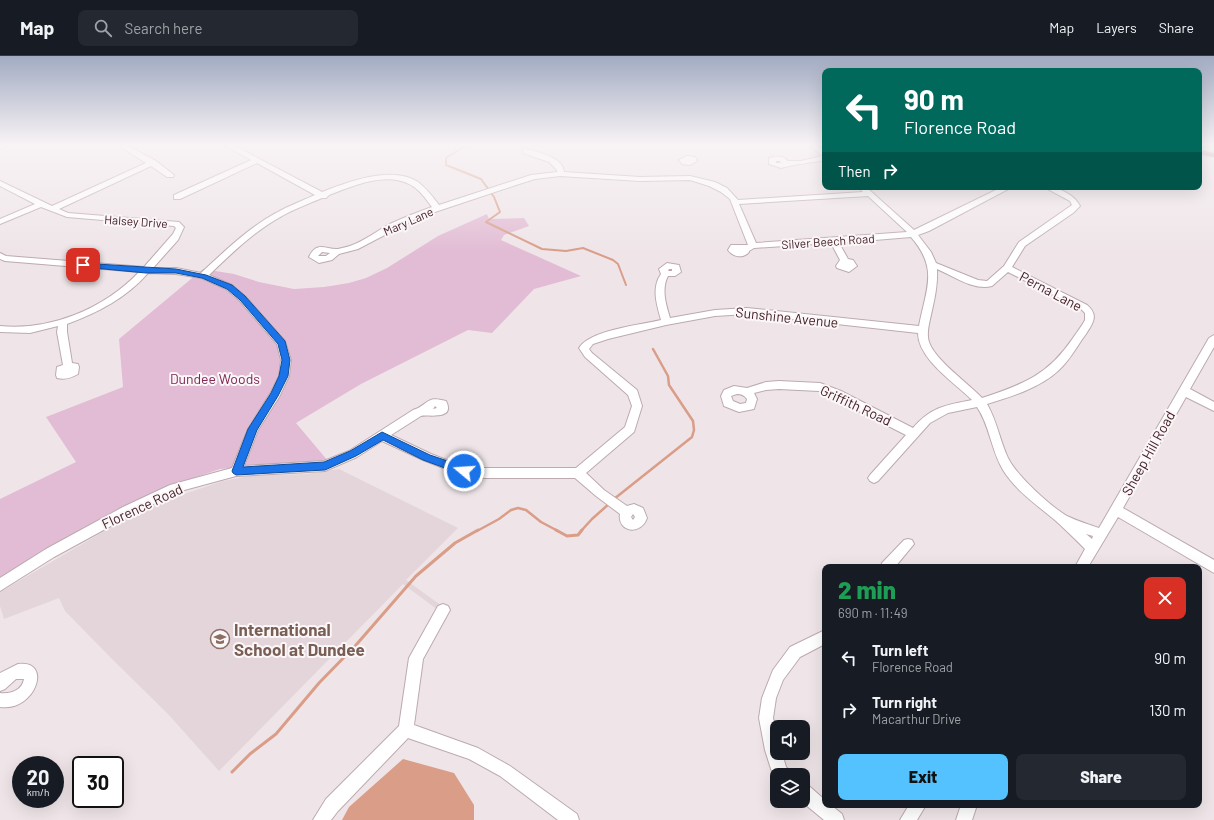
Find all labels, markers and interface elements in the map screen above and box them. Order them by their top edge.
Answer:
search box [78,10,358,46]
text: Map [20,16,54,39]
icon: search [92,17,114,39]
text: Search here [124,19,202,37]
text: Map [1049,19,1074,36]
text: Layers [1096,19,1137,36]
text: Share [1159,19,1194,36]
text: 90 m [904,82,964,116]
icon: left [838,84,890,136]
text: Florence Road [904,116,1016,138]
icon: right [879,160,901,182]
text: Then [838,162,871,180]
street label: Mary Lane [381,204,435,238]
street label: Halsey Drive [104,212,168,230]
street label: Silver Beech Road [781,231,875,251]
pin [66,248,100,282]
icon: arrive [72,254,94,276]
street label: Perna Lane [1017,268,1085,314]
street label: Sunshine Avenue [735,303,839,331]
park label: Dundee Woods [170,370,260,387]
street label: Griffith Road [818,381,894,429]
street label: Sheep Hill Road [1118,408,1178,498]
position arrow [443,450,485,492]
street label: Florence Road [99,480,185,532]
text: 2 min [838,575,896,604]
button: close [1144,577,1186,619]
text: 690 m · 11:49 [838,605,908,621]
place label: International School at Dundee [234,619,365,659]
school or university icon: International School at Dundee [209,628,231,650]
text: Turn left [872,641,928,659]
icon: left [838,647,860,669]
text: 90 m [1154,649,1186,667]
text: Florence Road [872,659,953,675]
text: Turn right [872,693,937,711]
icon: right [838,699,860,721]
text: 130 m [1149,701,1186,719]
text: Macarthur Drive [872,711,961,727]
map controls [770,720,810,808]
button: sound [770,720,810,760]
button: Exit [838,754,1008,800]
button: Share [1016,754,1186,800]
speed limit sign: 30 [72,756,124,808]
text: 20 [27,765,49,789]
button: layers [770,768,810,808]
text: km/h [27,786,49,798]

